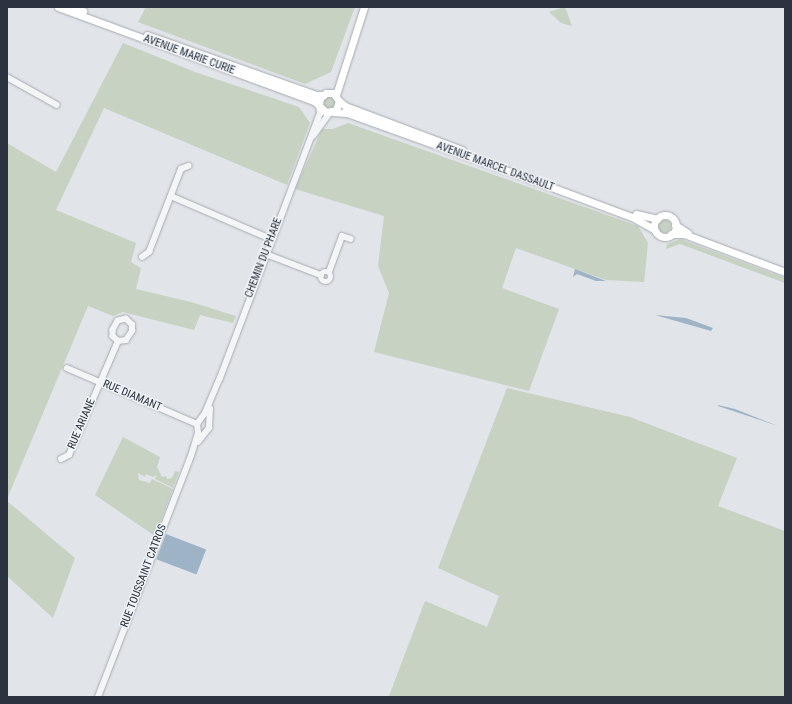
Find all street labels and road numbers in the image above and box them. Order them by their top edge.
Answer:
street label: AVENUE MARIE CURIE [141,32,237,78]
street label: AVENUE MARCEL DASSAULT [434,140,556,194]
street label: CHEMIN DU PHARE [243,216,285,300]
street label: RUE DIAMANT [101,378,163,414]
street label: RUE ARIANE [65,397,99,451]
street label: RUE TOUSSAINT CATROS [118,522,170,630]

